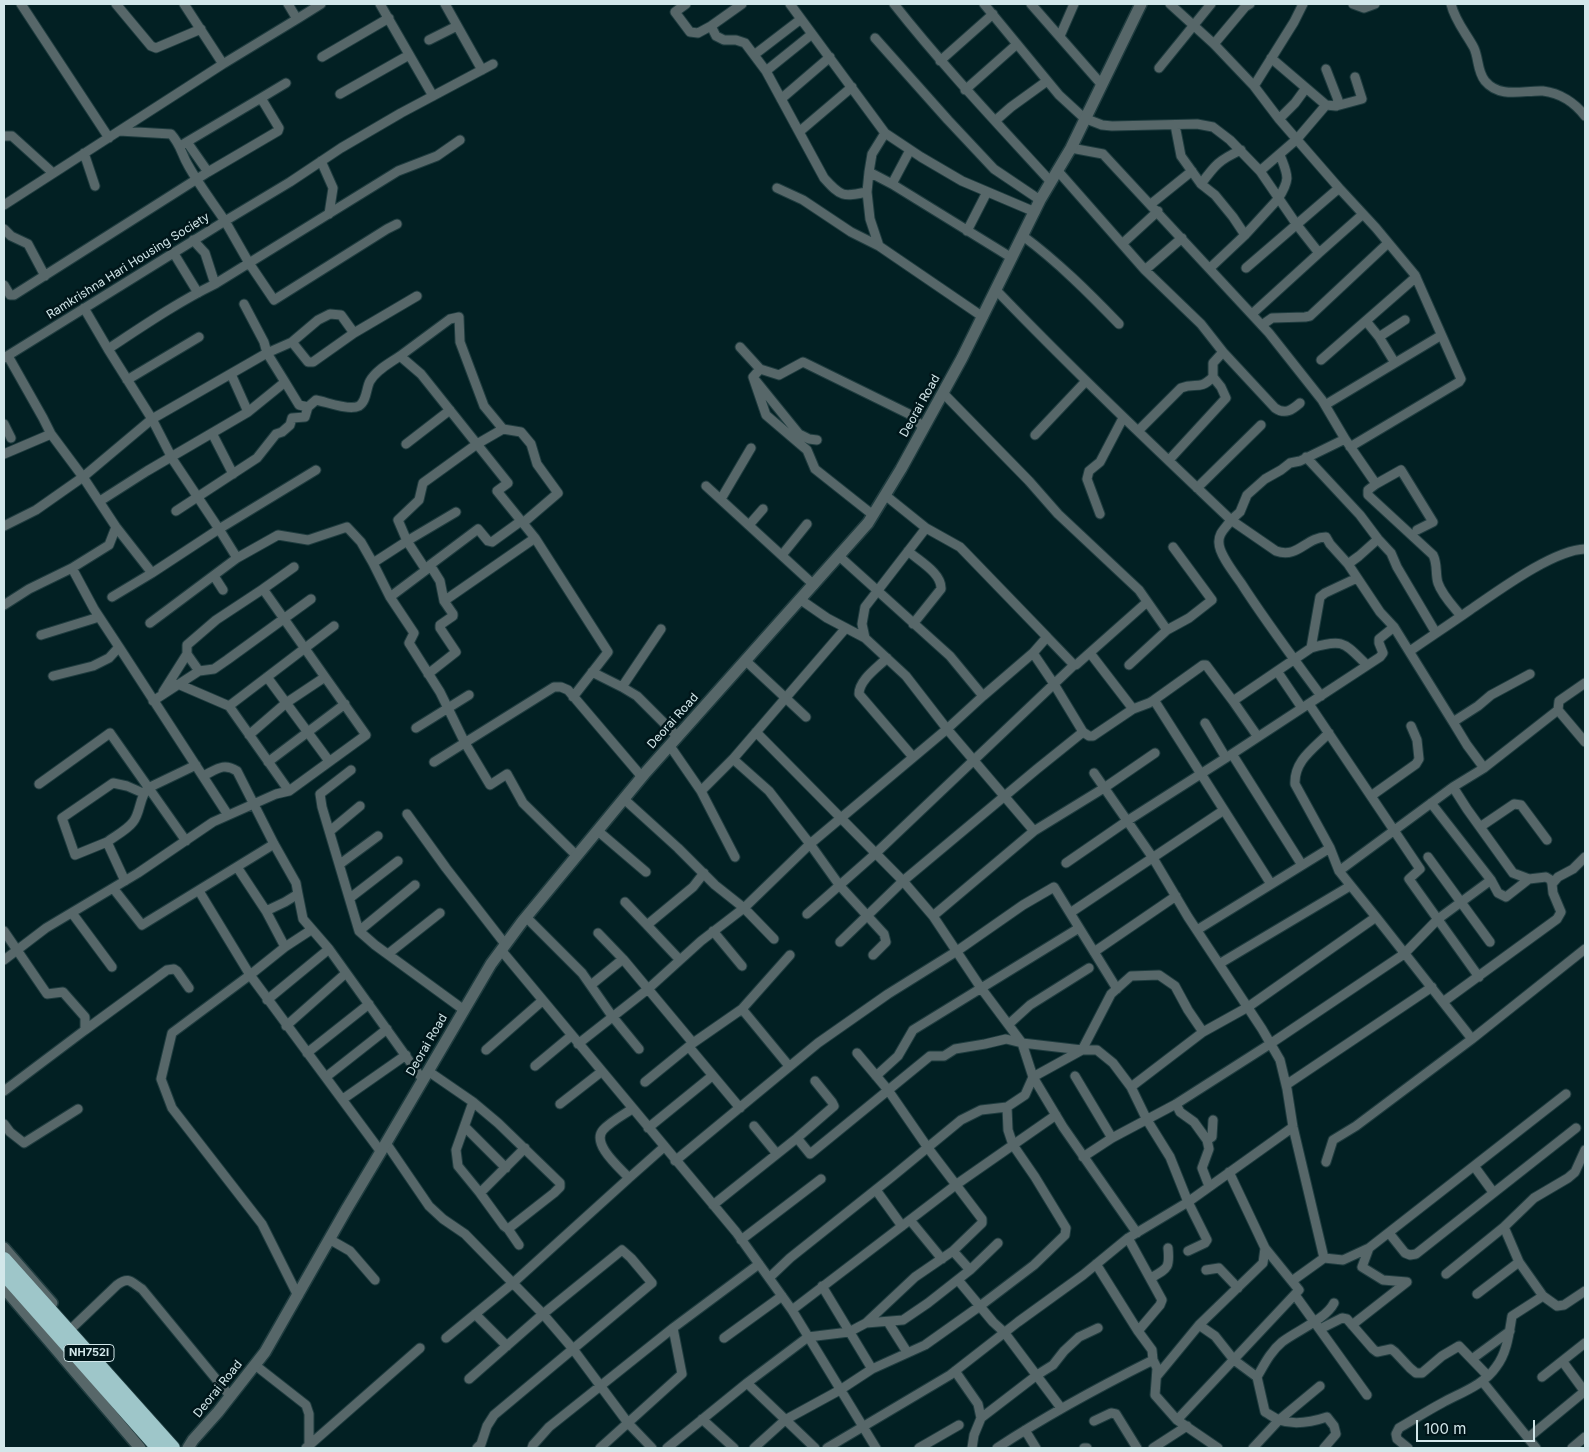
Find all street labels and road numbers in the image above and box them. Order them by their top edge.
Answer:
street label: Ramkrishna Hari Housing Society [44,210,212,322]
street label: Deorai Road [897,372,943,440]
street label: Deorai Road [644,690,702,752]
street label: Deorai Road [403,1011,451,1079]
road number: NH752I [64,1345,114,1362]
street label: Deorai Road [191,1358,245,1420]

